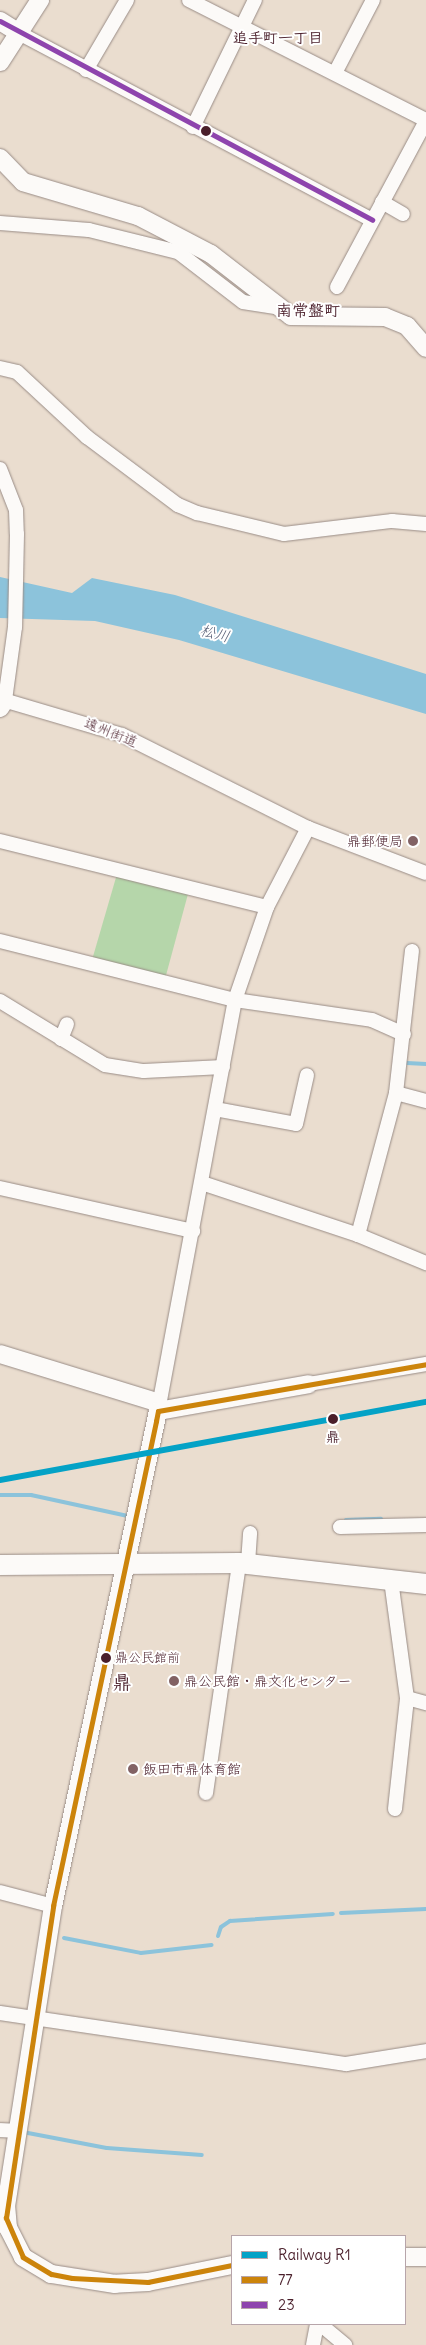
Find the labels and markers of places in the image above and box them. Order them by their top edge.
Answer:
unlabelled marker [201,126,211,136]
place label: 鼎郵便局 [347,833,403,849]
marker: 鼎郵便局 [407,835,419,847]
marker: 鼎 [325,1411,341,1427]
place label: 鼎 [326,1429,340,1445]
place label: 鼎公民館前 [115,1650,180,1666]
marker: 鼎公民館前 [101,1653,111,1663]
place label: 鼎公民館・鼎文化センター [184,1673,352,1689]
marker: 鼎公民館・鼎文化センター [168,1675,180,1687]
place label: 飯田市鼎体育館 [143,1761,241,1777]
marker: 飯田市鼎体育館 [127,1763,139,1775]

